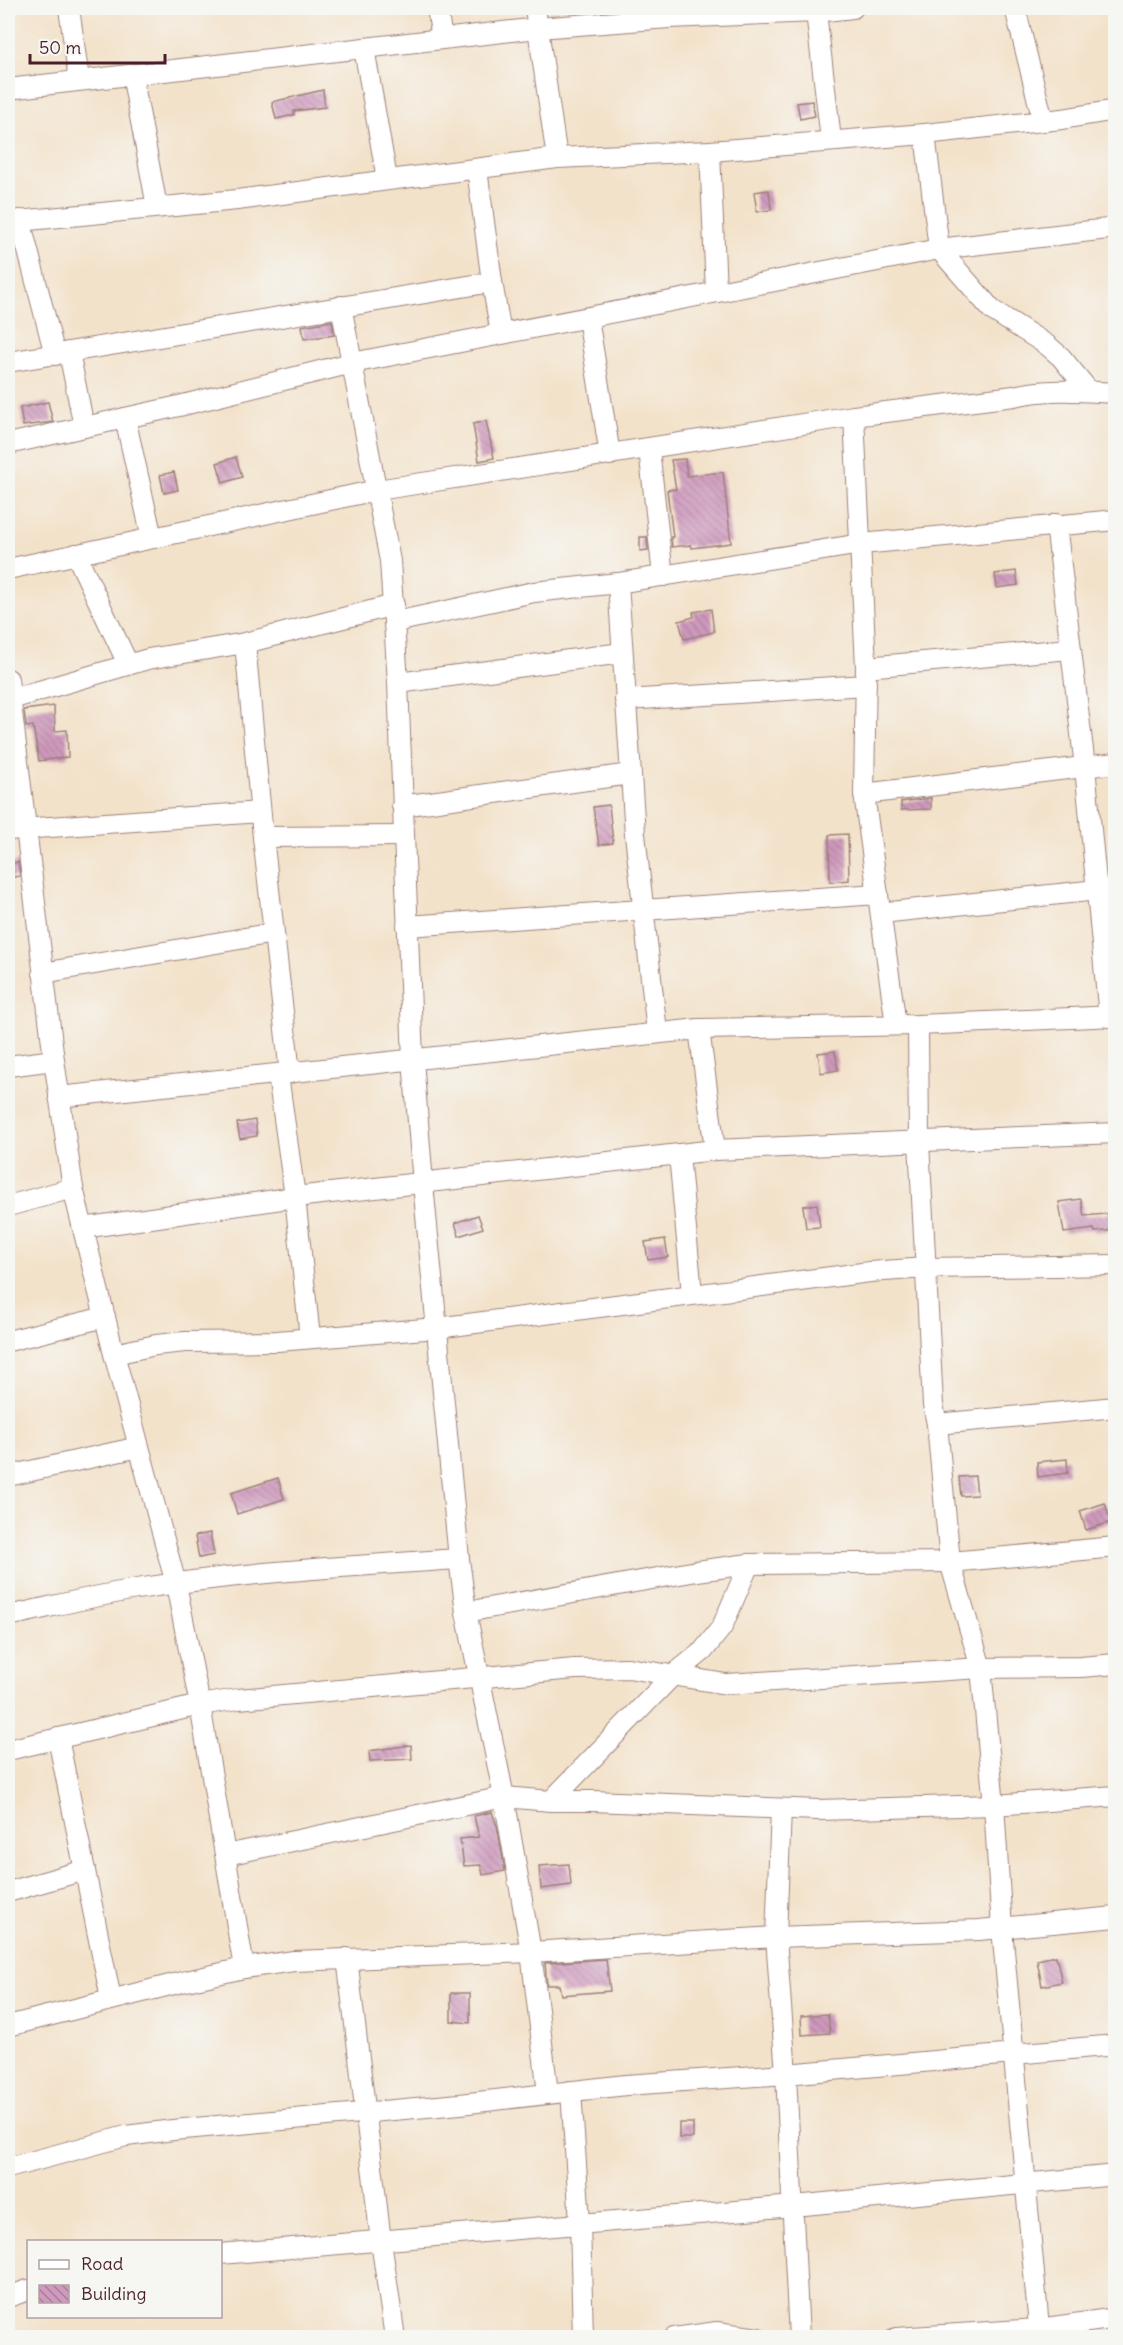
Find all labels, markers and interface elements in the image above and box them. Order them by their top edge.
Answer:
scale bar [30,27,165,65]
text: 50 m [39,36,81,59]
legend [27,2240,222,2318]
text: Road [81,2252,124,2275]
text: Building [81,2282,146,2305]

